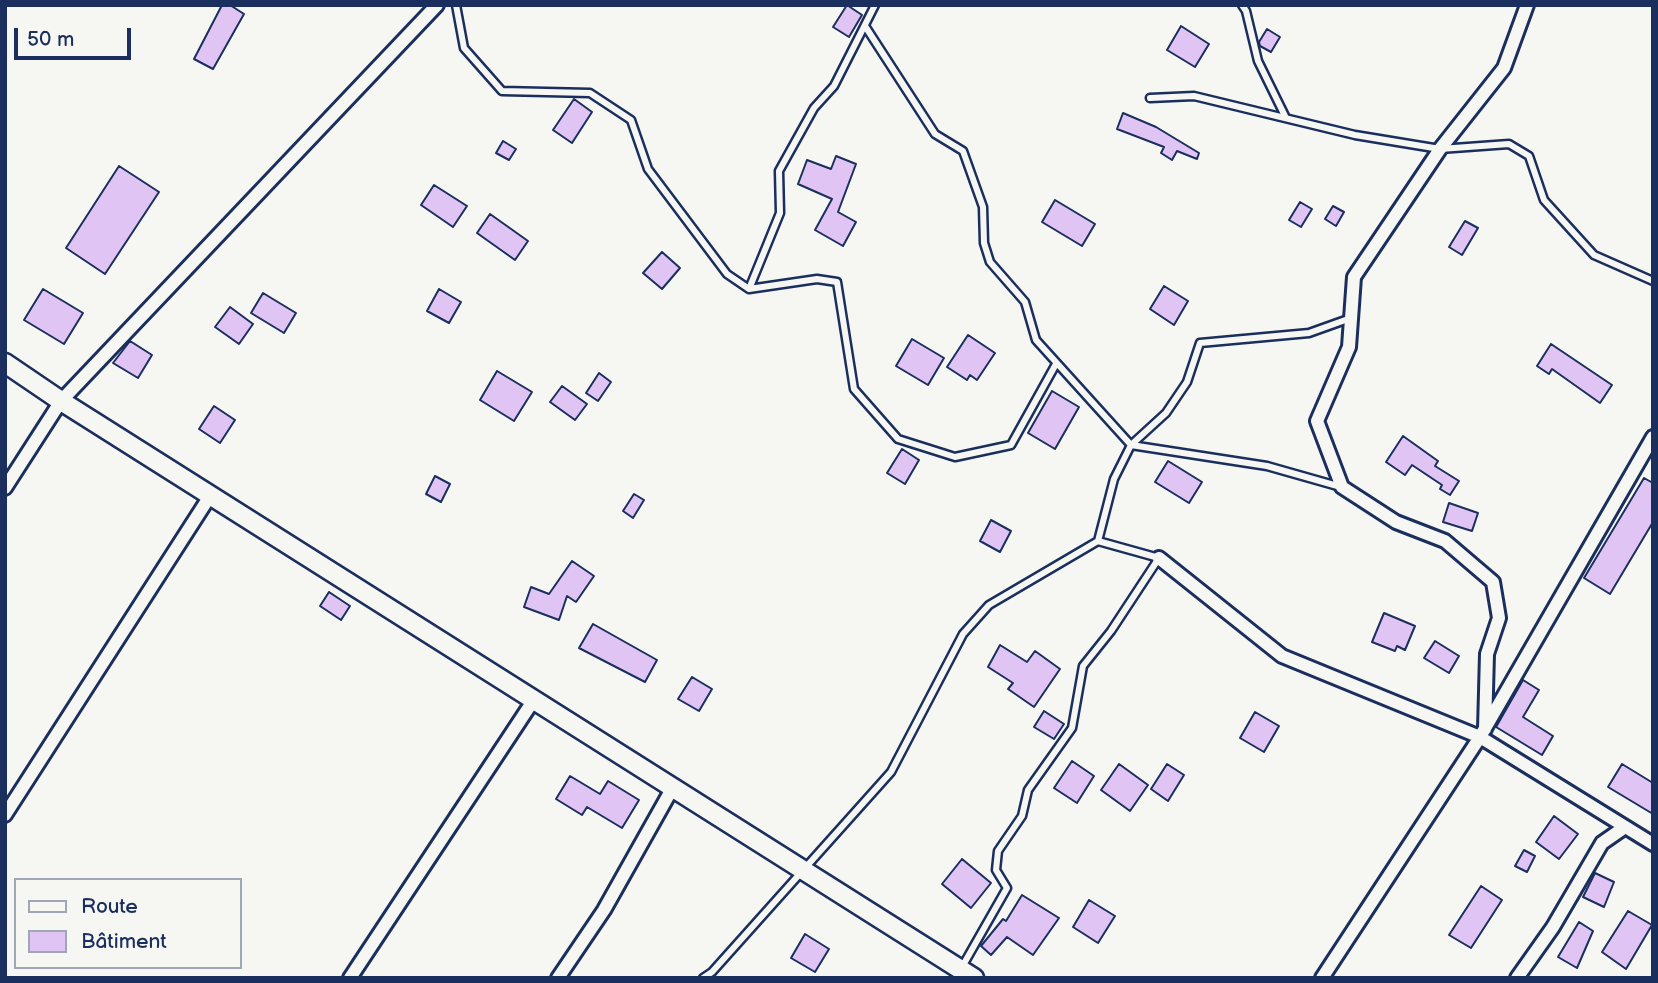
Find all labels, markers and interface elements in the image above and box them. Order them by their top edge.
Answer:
scale bar [18,14,135,58]
text: 50 m [27,27,74,52]
legend [14,878,242,969]
text: Route [81,894,138,919]
text: Bâtiment [81,929,167,954]

